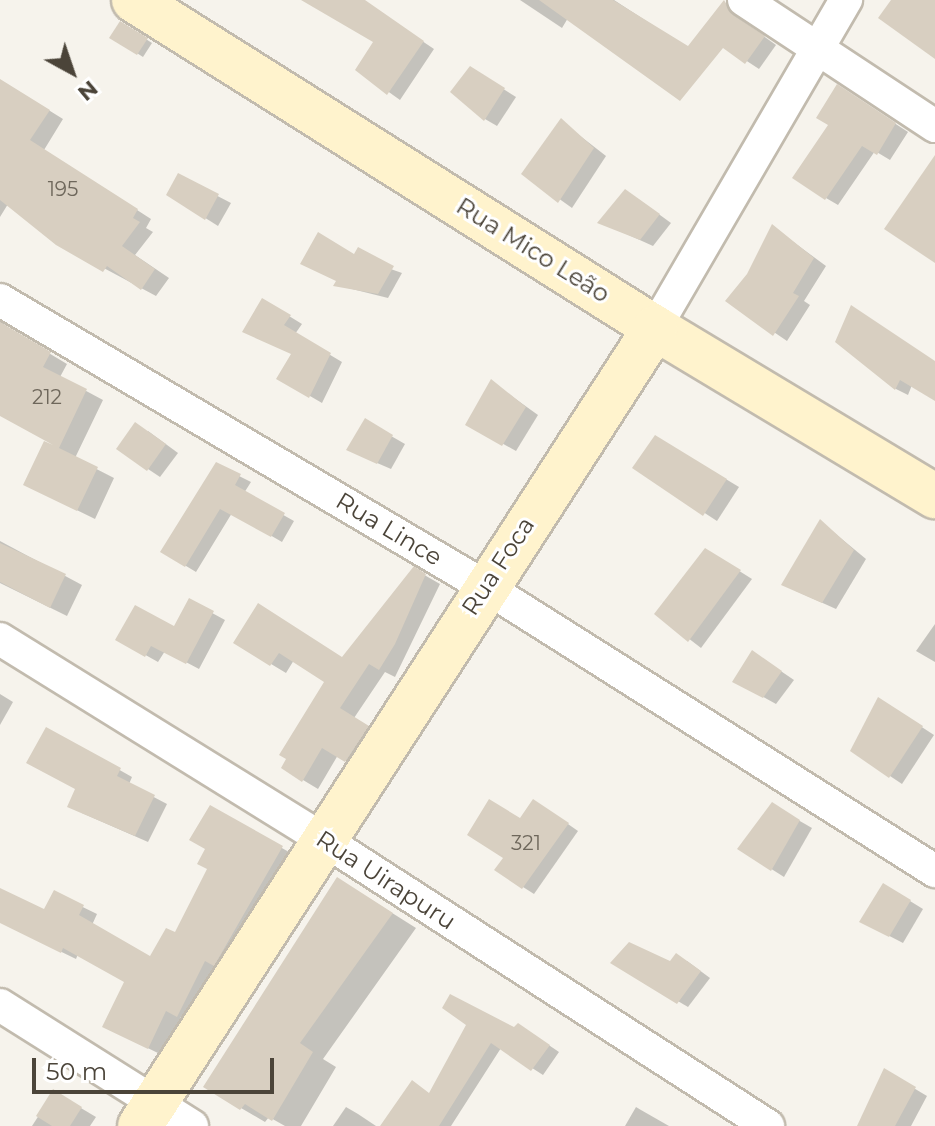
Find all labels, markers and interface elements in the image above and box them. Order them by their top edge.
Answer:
north arrow [32,32,112,112]
text: N [72,75,103,107]
house number: 195 [48,177,78,201]
street label: Rua Mico Leão [451,191,615,309]
house number: 212 [32,385,62,409]
street label: Rua Lince [331,486,447,572]
street label: Rua Foca [456,511,540,621]
street label: Rua Uirapuru [311,824,461,936]
house number: 321 [511,831,541,855]
scale bar [36,1042,278,1092]
text: 50 m [46,1057,107,1086]

